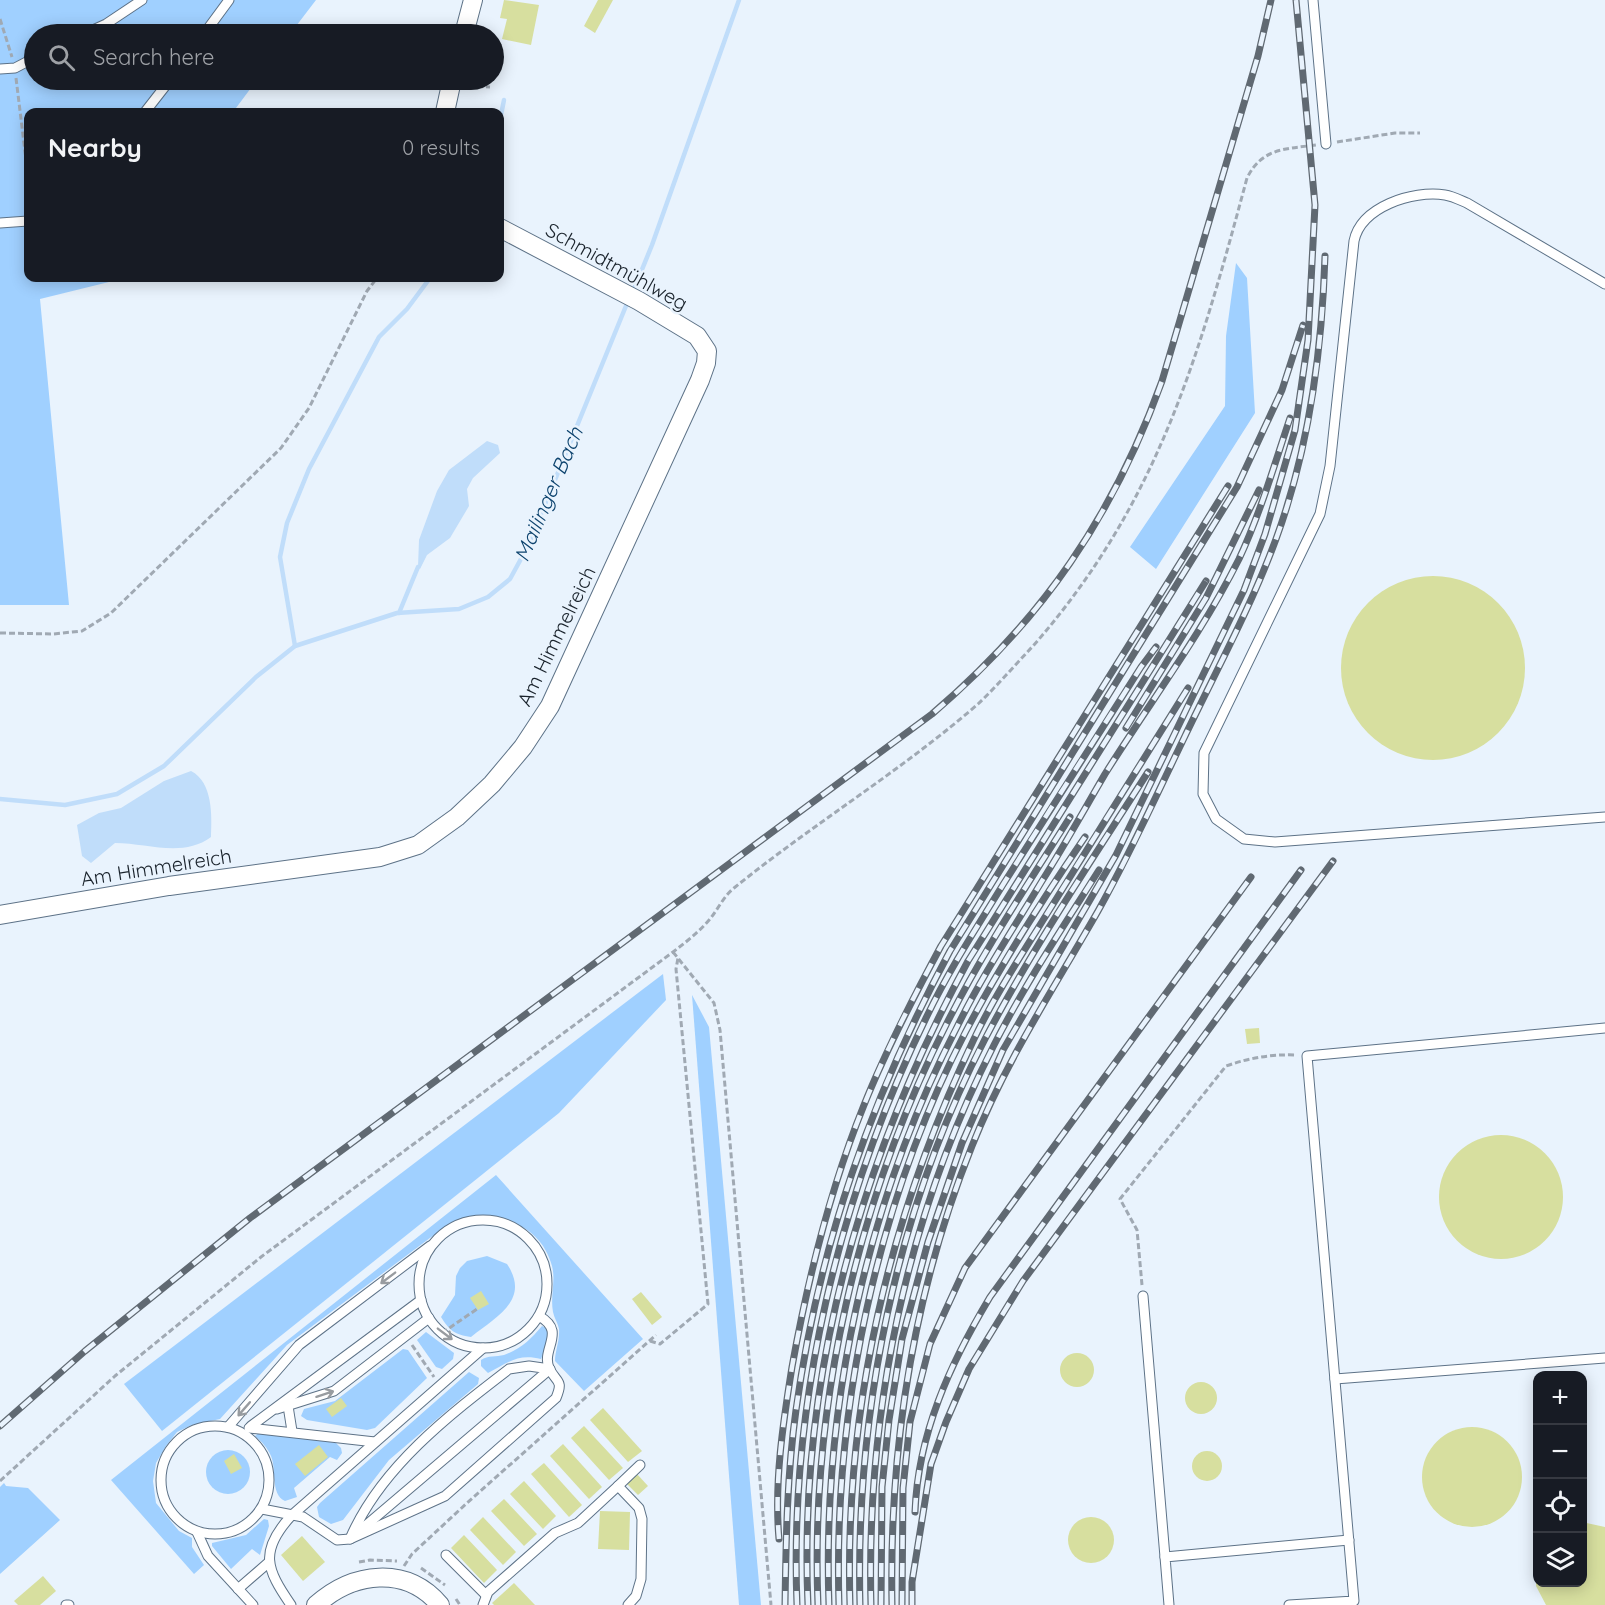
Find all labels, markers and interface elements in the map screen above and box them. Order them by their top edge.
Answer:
search box [24,24,504,90]
icon: search [45,41,78,74]
text: Search here [93,43,214,71]
text: Nearby [48,131,142,164]
text: 0 results [402,135,480,160]
street label: Schmidtmühlweg [542,217,692,315]
water label: Mailinger Bach [508,422,588,565]
street label: Am Himmelreich [511,562,601,710]
street label: Am Himmelreich [79,843,233,891]
one-way arrow [380,1272,396,1285]
one-way arrow [437,1327,453,1340]
map controls [1533,1371,1587,1587]
button: + [1533,1371,1587,1425]
one-way arrow [315,1388,334,1399]
one-way arrow [237,1401,251,1416]
button: − [1533,1425,1587,1479]
button: locate [1533,1479,1587,1533]
button: layers [1533,1533,1587,1587]

